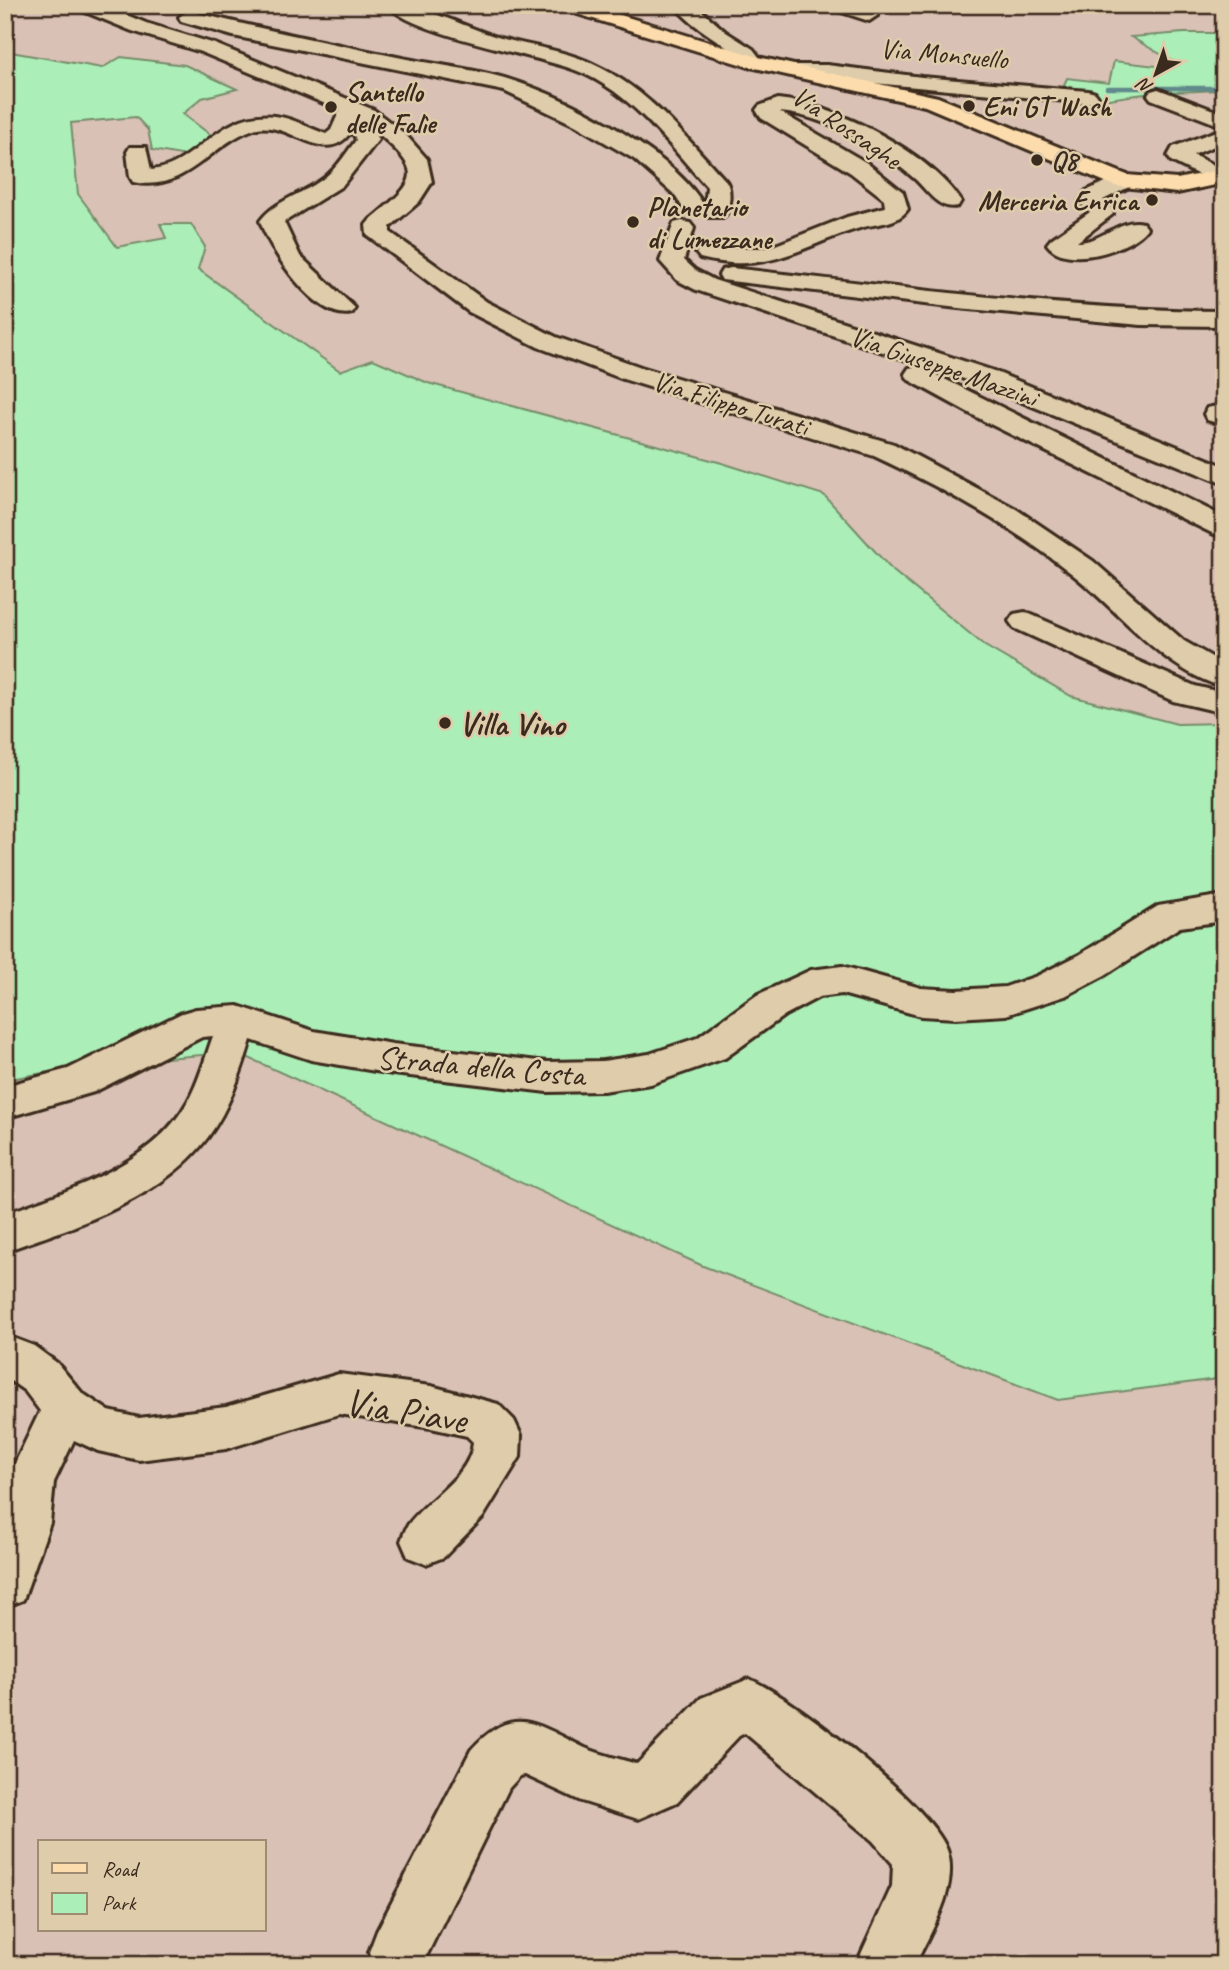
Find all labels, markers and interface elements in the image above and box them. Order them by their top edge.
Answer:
street label: Via Monsuello [879,30,1011,77]
north arrow [1120,38,1190,108]
text: N [1131,71,1158,99]
place label: Santello delle Falìe [345,74,438,141]
street label: Via Rossaghe [785,78,910,178]
place label: Eni GT Wash [983,89,1112,124]
marker: Eni GT Wash [961,98,977,114]
marker: Santello delle Falìe [323,99,339,115]
place label: Q8 [1051,143,1081,178]
marker: Q8 [1029,152,1045,168]
place label: Merceria Enrica [978,183,1140,218]
place label: Planetario di Lumezzane [647,189,774,256]
marker: Merceria Enrica [1144,192,1160,208]
marker: Planetario di Lumezzane [625,214,641,230]
street label: Via Giuseppe Mazzini [846,318,1045,416]
street label: Via Filippo Turati [649,363,816,445]
place label: Villa Vino [459,703,567,745]
marker: Villa Vino [437,715,453,731]
street label: Strada della Costa [375,1036,589,1096]
street label: Via Piave [342,1377,473,1446]
legend [38,1840,266,1932]
text: Road [102,1856,141,1882]
text: Park [102,1890,137,1916]

